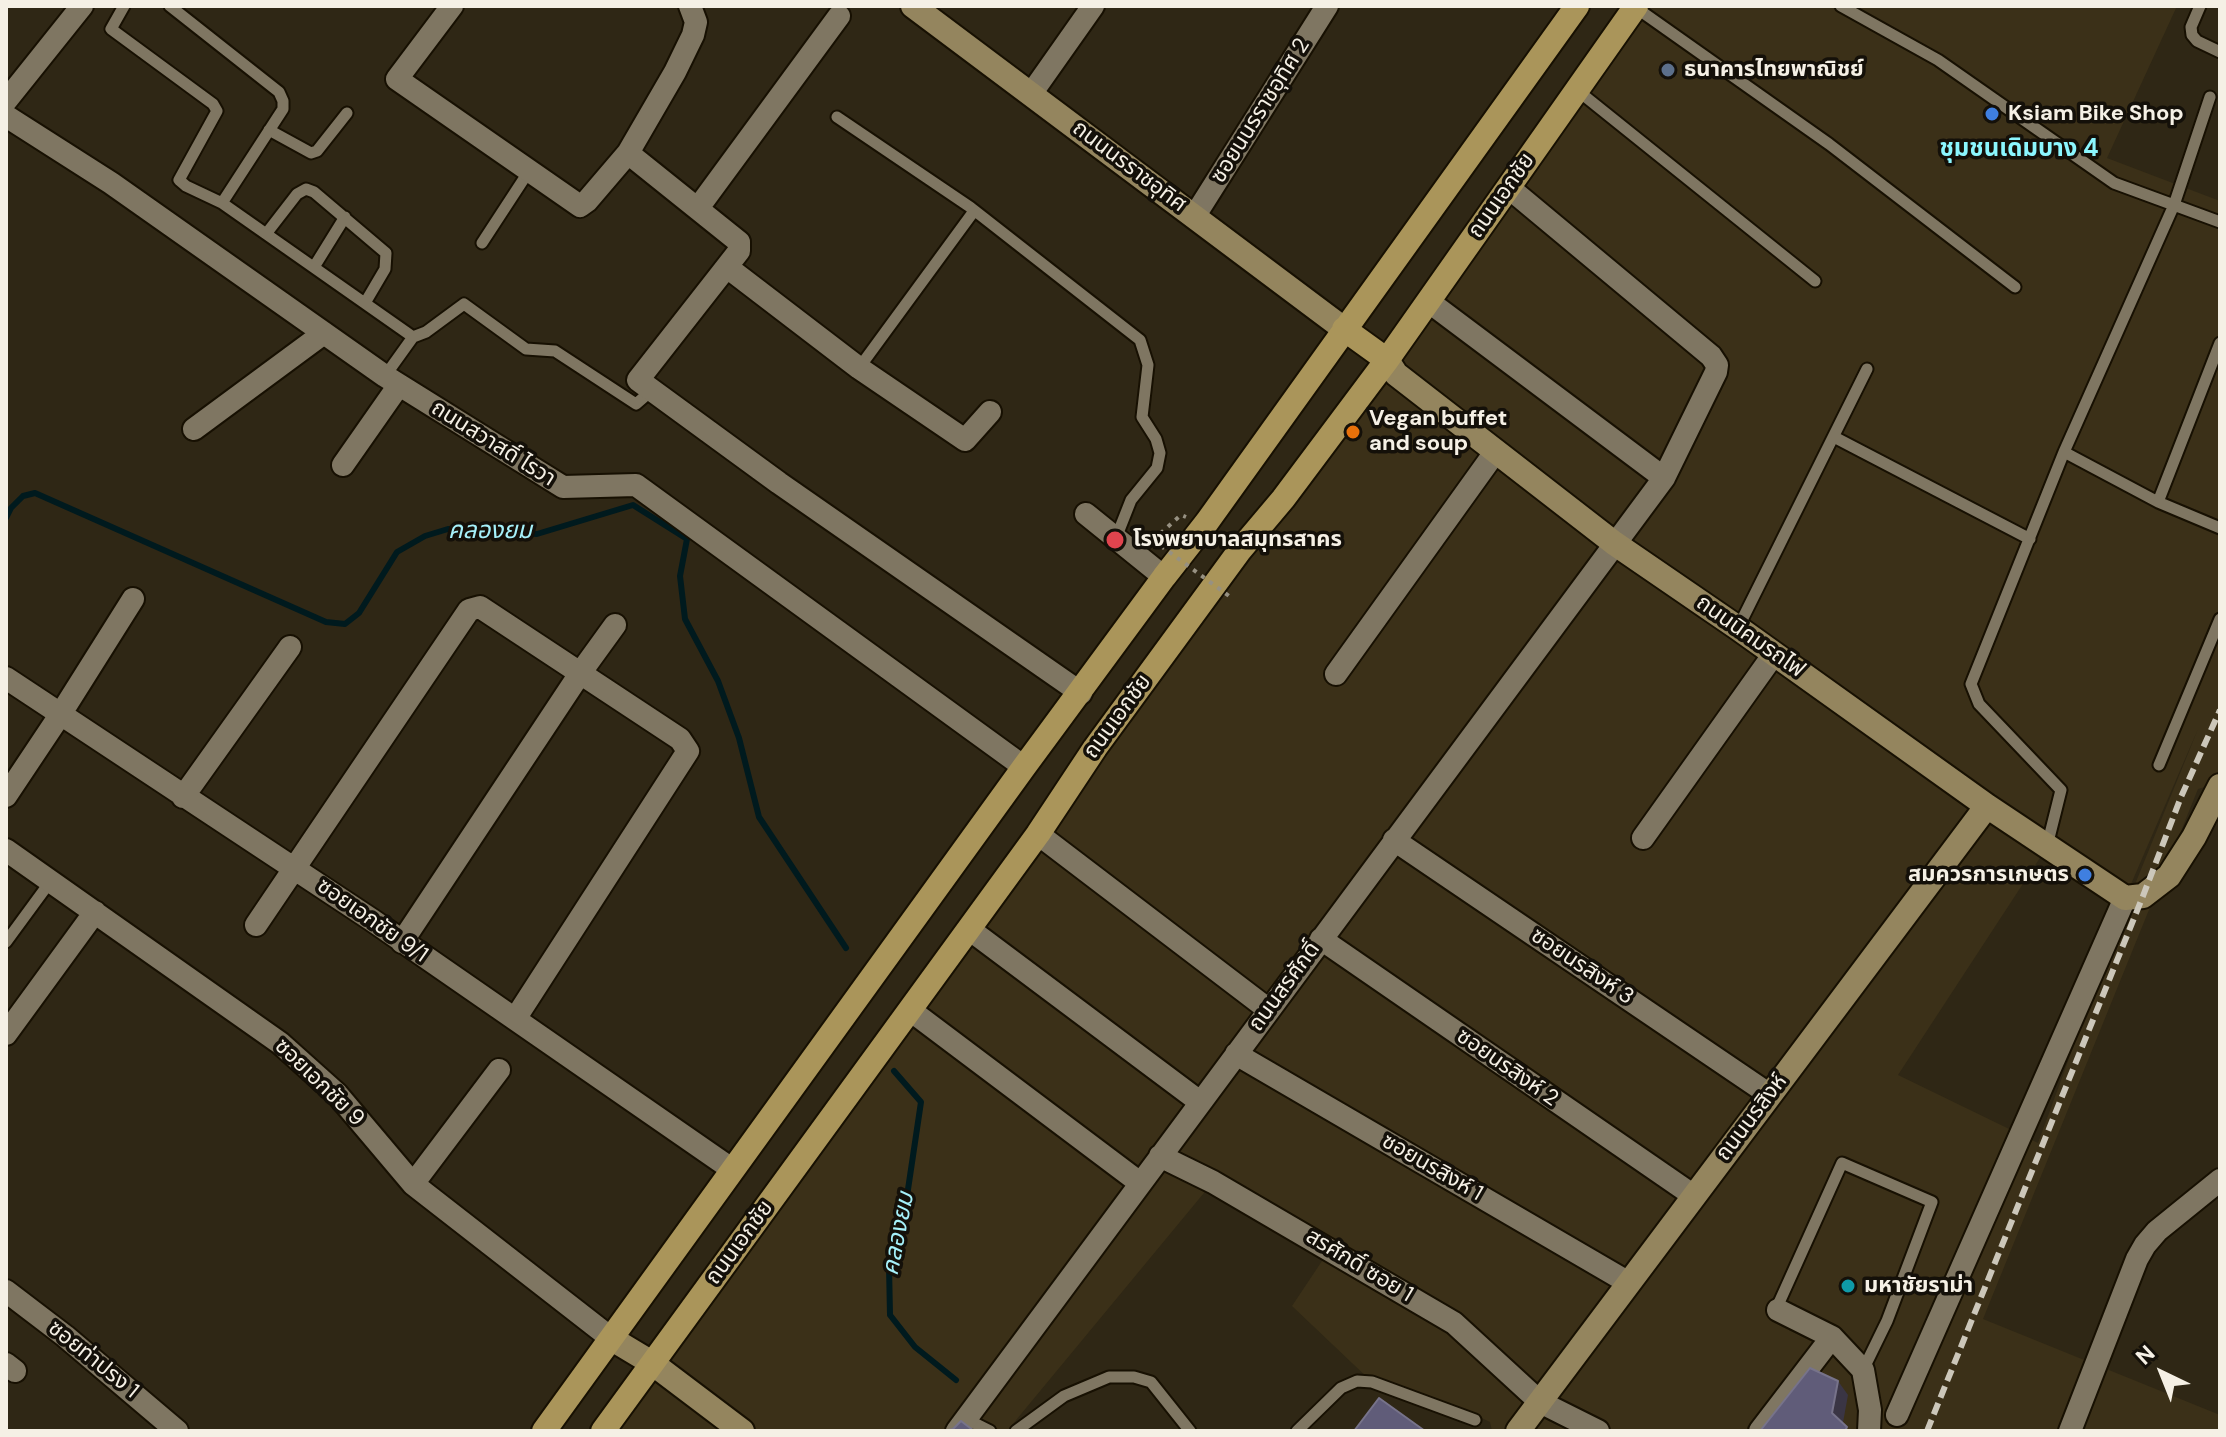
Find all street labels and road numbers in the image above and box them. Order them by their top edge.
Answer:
street label: ซอยนนรราชอุทิศ 2 [1206,34,1316,188]
street label: ถนนนรราชอุทิศ [1067,116,1191,218]
street label: ถนนเอกชัย [1463,149,1541,243]
street label: ถนนสวาสดิ์ ไรวา [426,395,560,493]
street label: ถนนนิคมรถไฟ [1691,590,1809,684]
street label: ถนนเอกชัย [1079,670,1157,764]
street label: ซอยเอกชัย 9/1 [311,873,433,969]
street label: ซอยนรสิงห์ 3 [1526,923,1638,1011]
street label: ถนนสรศักดิ์ [1244,937,1326,1037]
street label: ซอยนรสิงห์ 2 [1451,1023,1563,1113]
street label: ซอยเอกชัย 9 [269,1034,369,1132]
street label: ถนนนรสิงห์ [1711,1069,1793,1167]
street label: ซอยนรสิงห์ 1 [1377,1129,1487,1207]
street label: ถนนเอกชัย [701,1196,779,1290]
street label: สรศักดิ์ ซอย 1 [1301,1224,1417,1308]
street label: ซอยท่าปรง 1 [42,1315,144,1405]

